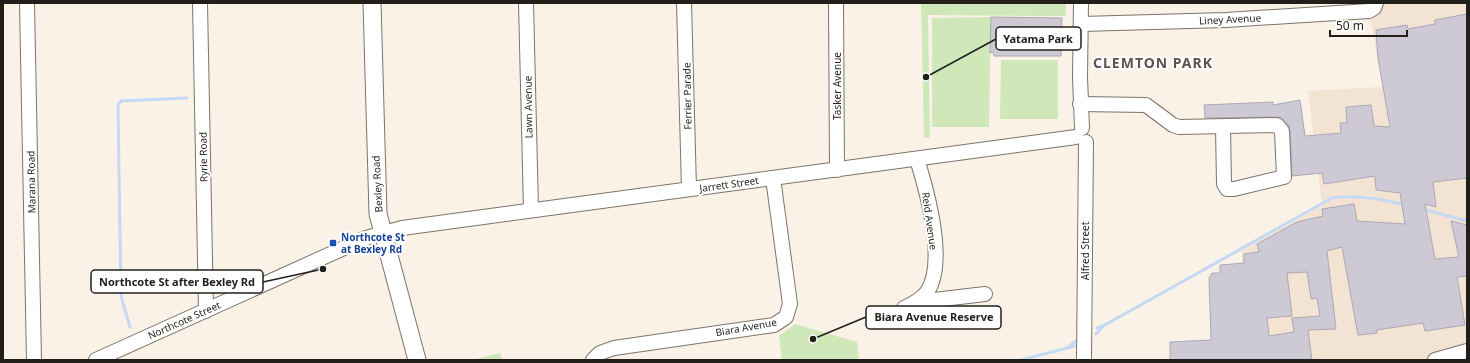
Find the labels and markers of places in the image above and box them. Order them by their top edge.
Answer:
callout: Yatama Park [996,27,1081,50]
place label: Northcote St at Bexley Rd [341,230,406,256]
marker: Northcote St at Bexley Rd [328,238,338,248]
callout: Northcote St after Bexley Rd [91,270,263,293]
callout: Biara Avenue Reserve [866,306,1001,329]

